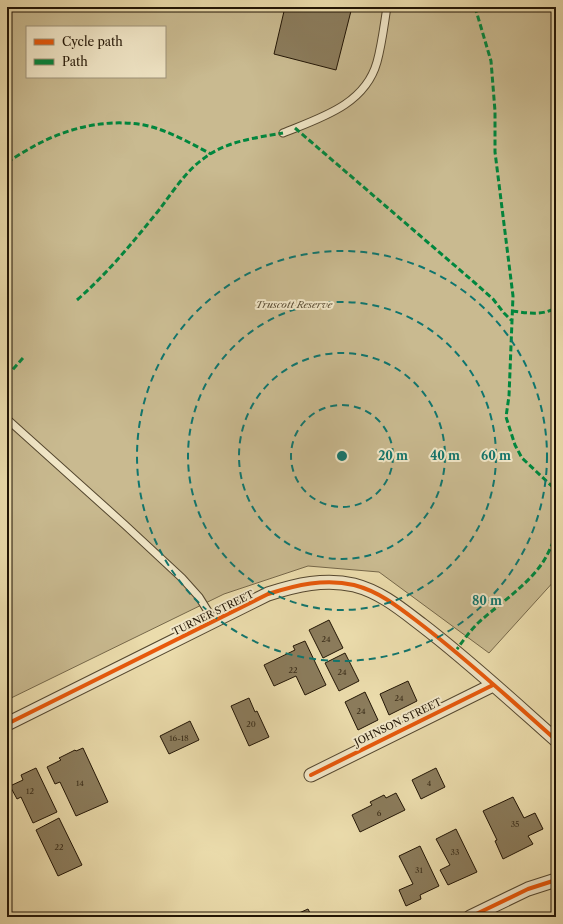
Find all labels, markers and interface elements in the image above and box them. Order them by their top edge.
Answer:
legend [26,26,166,78]
text: Cycle path [62,34,123,49]
text: Path [62,54,88,69]
park label: Truscott Reserve [256,298,333,311]
text: 20 m [378,448,408,463]
text: 40 m [430,448,460,463]
text: 60 m [481,448,511,463]
centre of rings [335,449,349,463]
street label: TURNER STREET [170,587,256,638]
text: 80 m [472,593,502,608]
house number: 24 [321,634,331,644]
house number: 22 [288,665,298,675]
house number: 24 [337,667,347,677]
house number: 24 [394,693,404,703]
street label: JOHNSON STREET [350,695,444,750]
house number: 24 [356,706,366,716]
house number: 20 [246,719,256,729]
house number: 16-18 [169,733,189,743]
house number: 14 [76,778,84,788]
house number: 4 [427,778,432,788]
house number: 12 [26,786,34,796]
house number: 6 [377,808,382,818]
house number: 35 [511,819,519,829]
house number: 22 [54,842,64,852]
house number: 33 [451,847,459,857]
house number: 31 [415,865,424,875]

